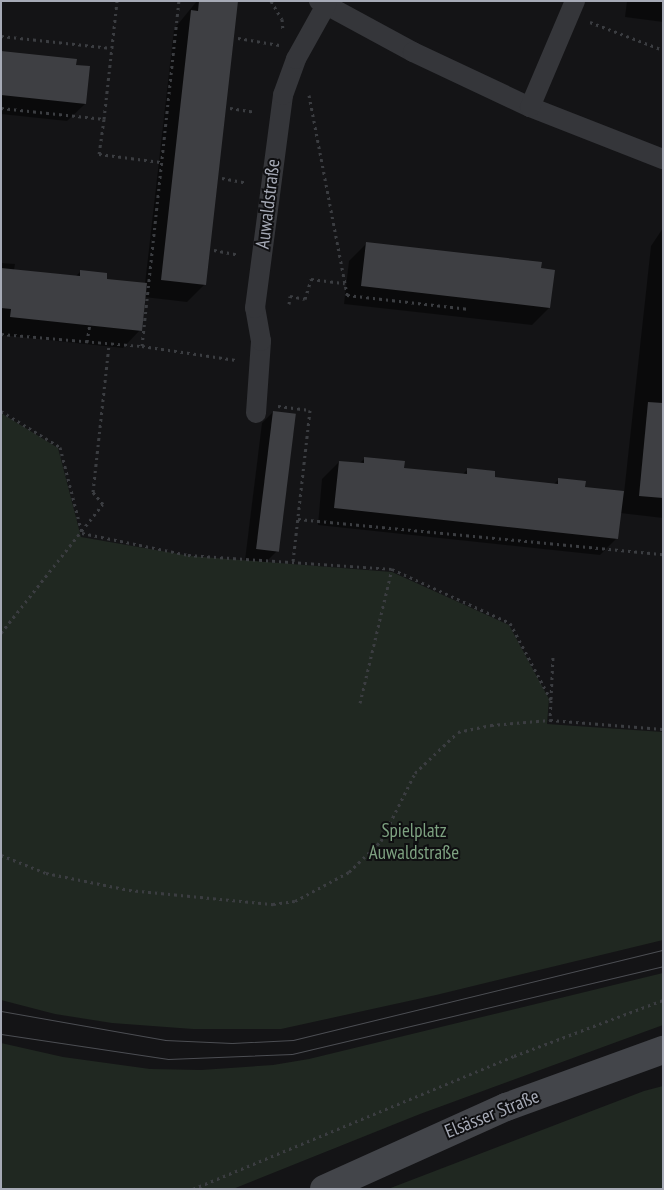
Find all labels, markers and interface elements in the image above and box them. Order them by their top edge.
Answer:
street label: Auwaldstraße [251,158,285,250]
park label: Spielplatz Auwaldstraße [369,820,459,864]
street label: Elsässer Straße [441,1085,543,1143]

